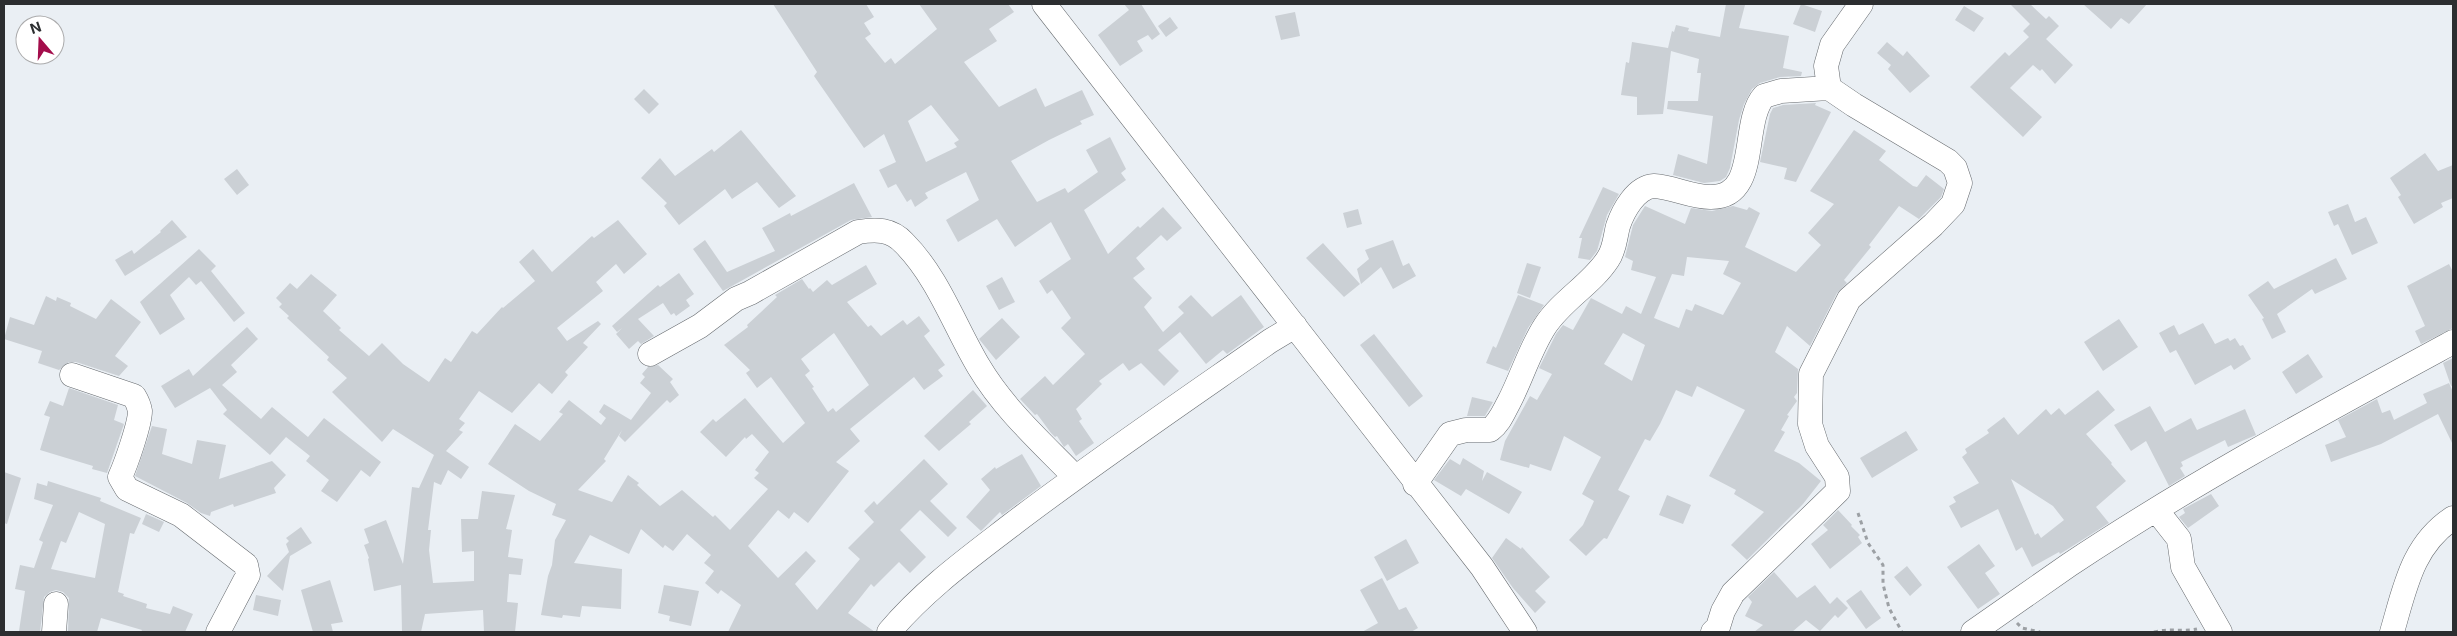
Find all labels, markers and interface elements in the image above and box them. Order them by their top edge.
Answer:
north arrow [15,15,65,65]
text: N [28,17,43,37]

